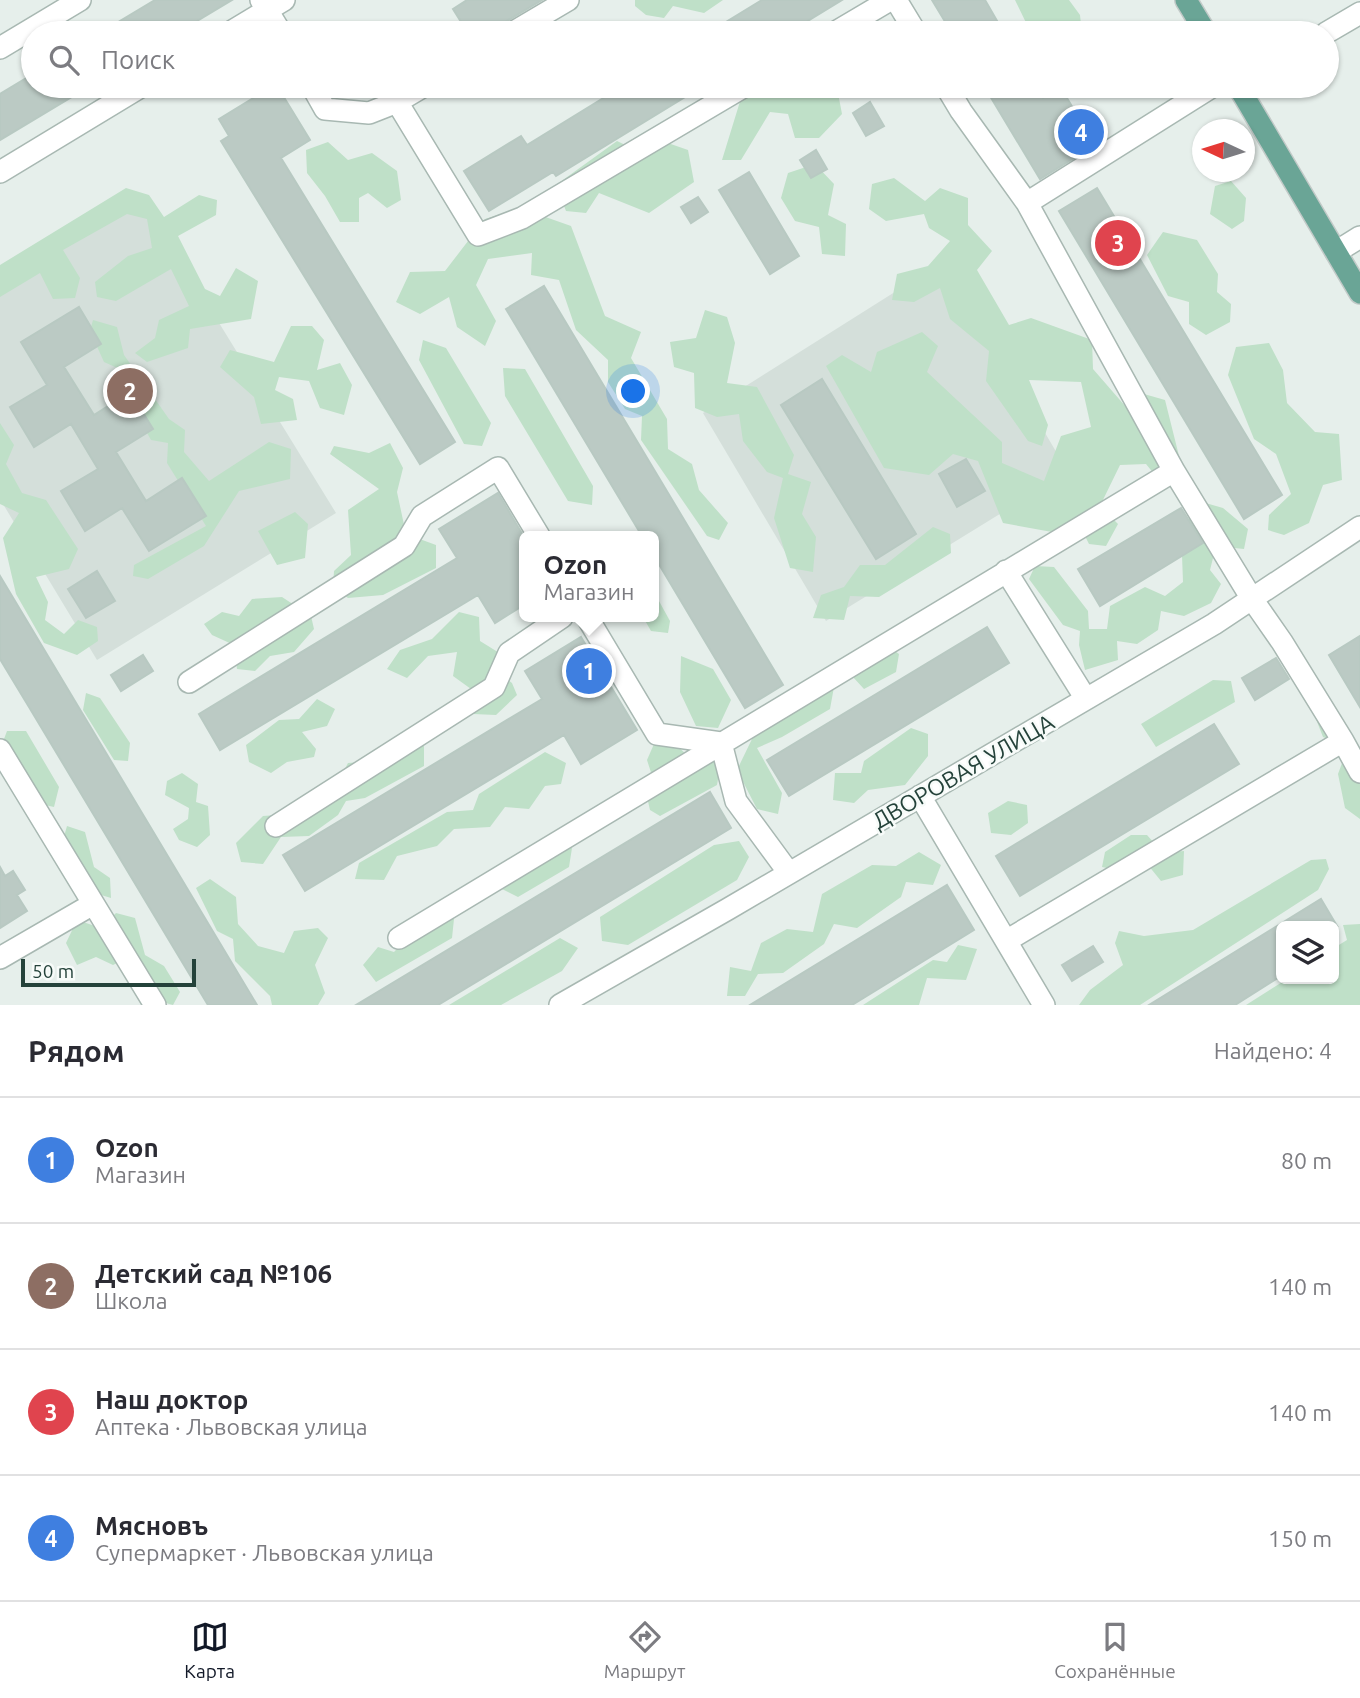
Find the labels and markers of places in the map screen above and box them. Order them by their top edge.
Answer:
pin: 4 [1058,106,1104,158]
pin: 3 [1095,217,1141,269]
pin: 2 [107,365,153,417]
pin: 1 [566,645,612,697]

